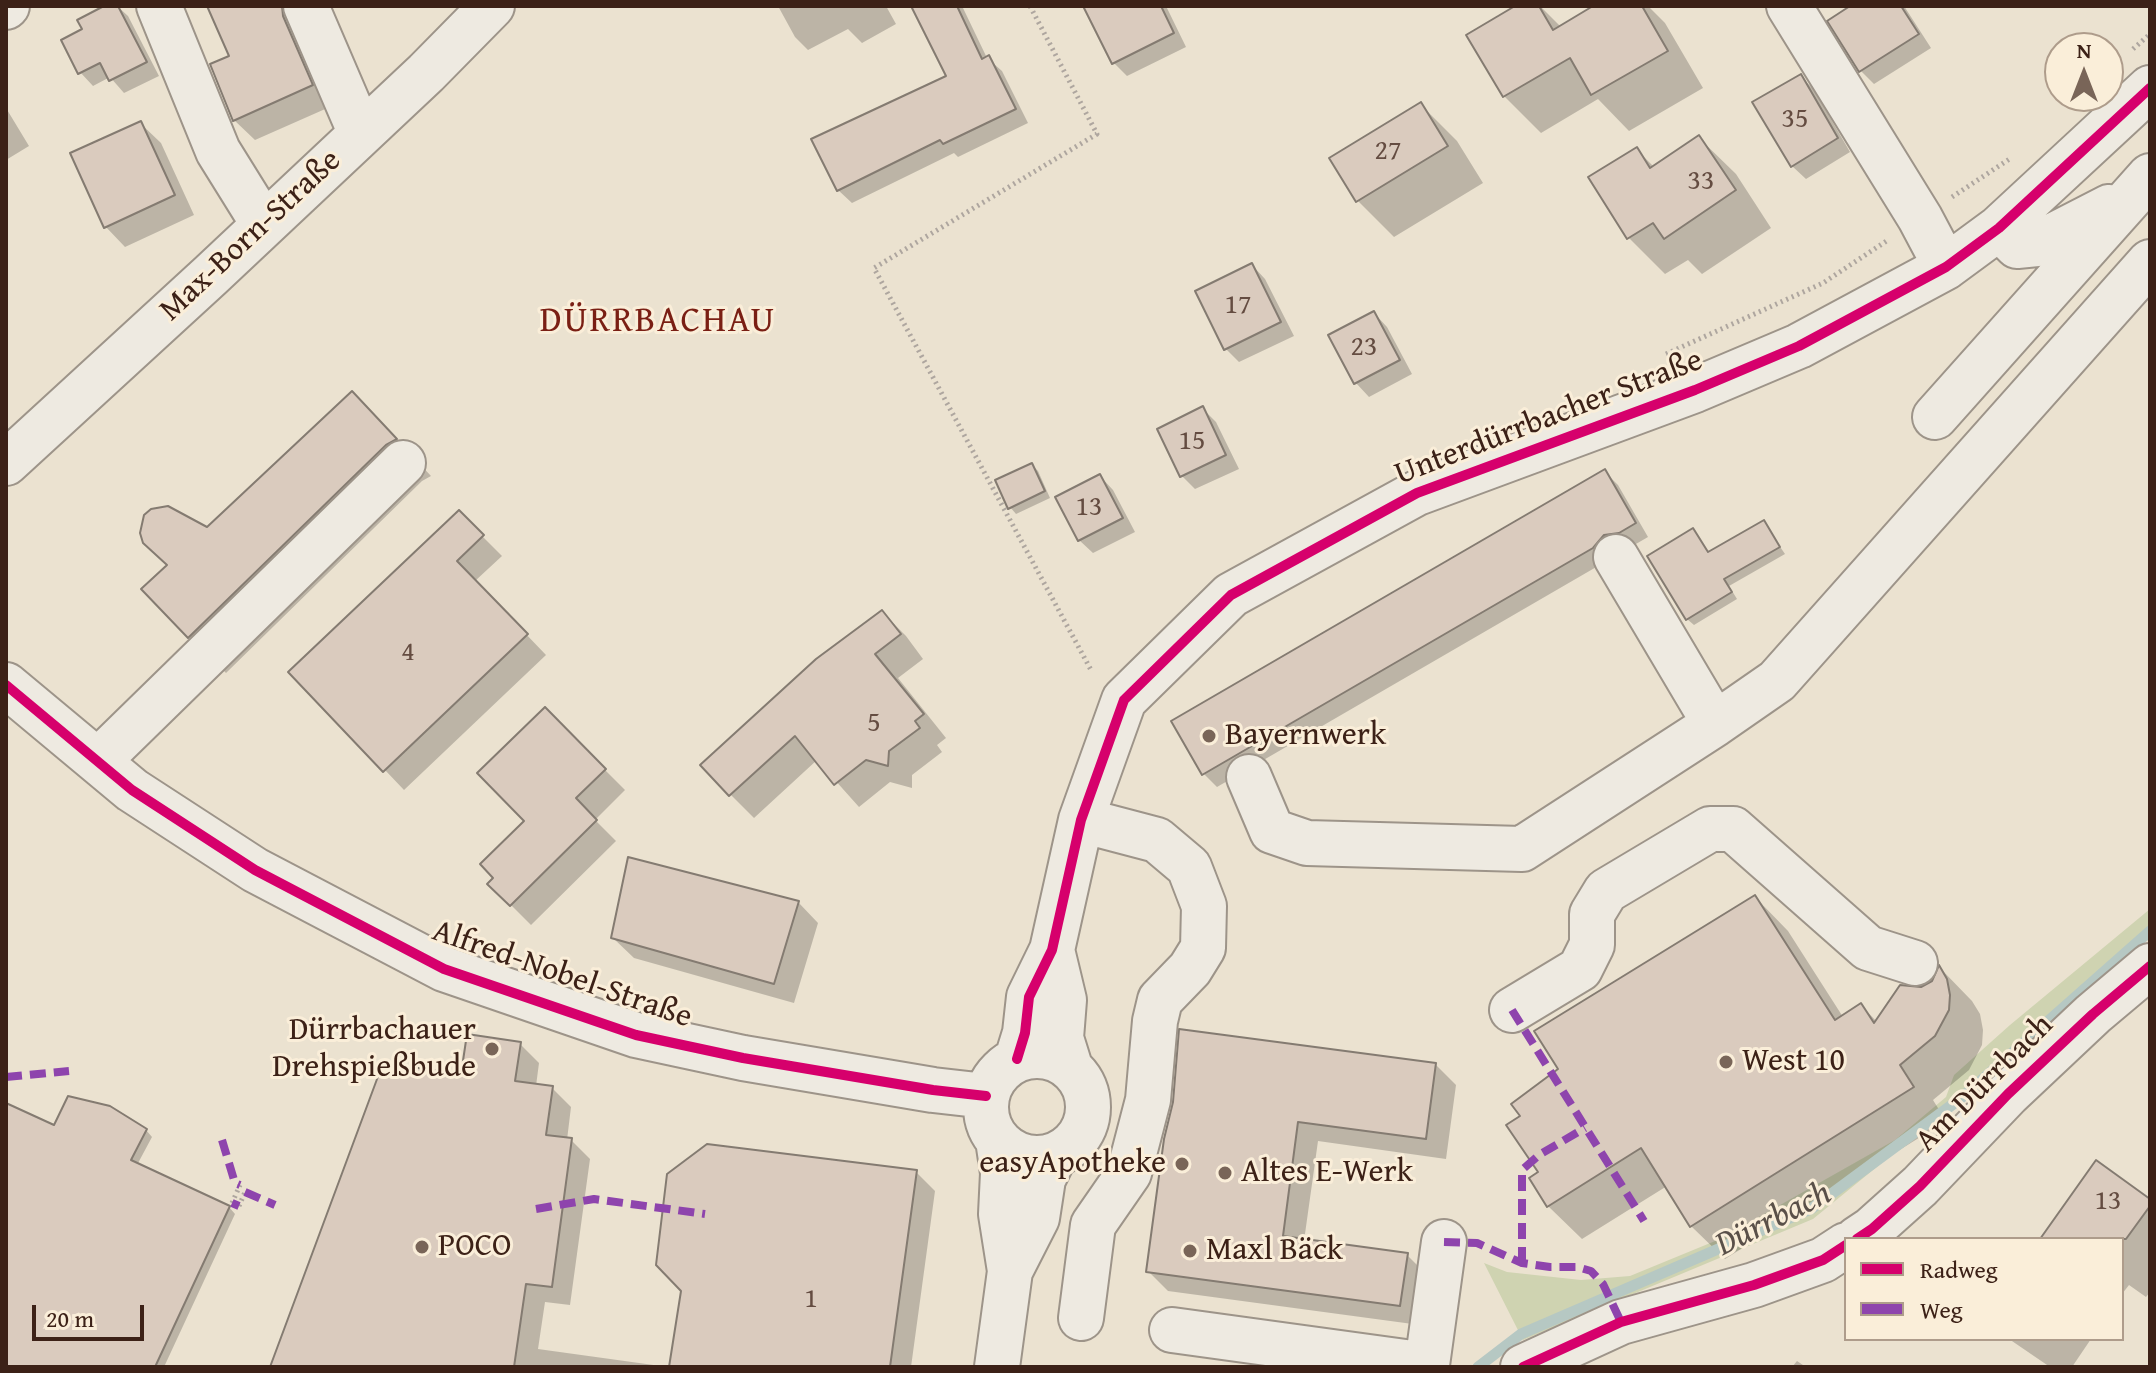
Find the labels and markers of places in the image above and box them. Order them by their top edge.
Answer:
place label: Bayernwerk [1225,717,1386,755]
marker: Bayernwerk [1200,727,1218,745]
place label: Dürrbachauer Drehspießbude [272,1012,476,1087]
marker: Dürrbachauer Drehspießbude [483,1040,501,1058]
place label: West 10 [1742,1043,1845,1081]
marker: West 10 [1717,1053,1735,1071]
place label: easyApotheke [979,1145,1166,1183]
place label: Altes E-Werk [1241,1154,1413,1192]
marker: easyApotheke [1173,1155,1191,1173]
marker: Altes E-Werk [1216,1164,1234,1182]
place label: POCO [438,1228,511,1266]
place label: Maxl Bäck [1206,1232,1343,1270]
marker: POCO [413,1238,431,1256]
marker: Maxl Bäck [1181,1242,1199,1260]

